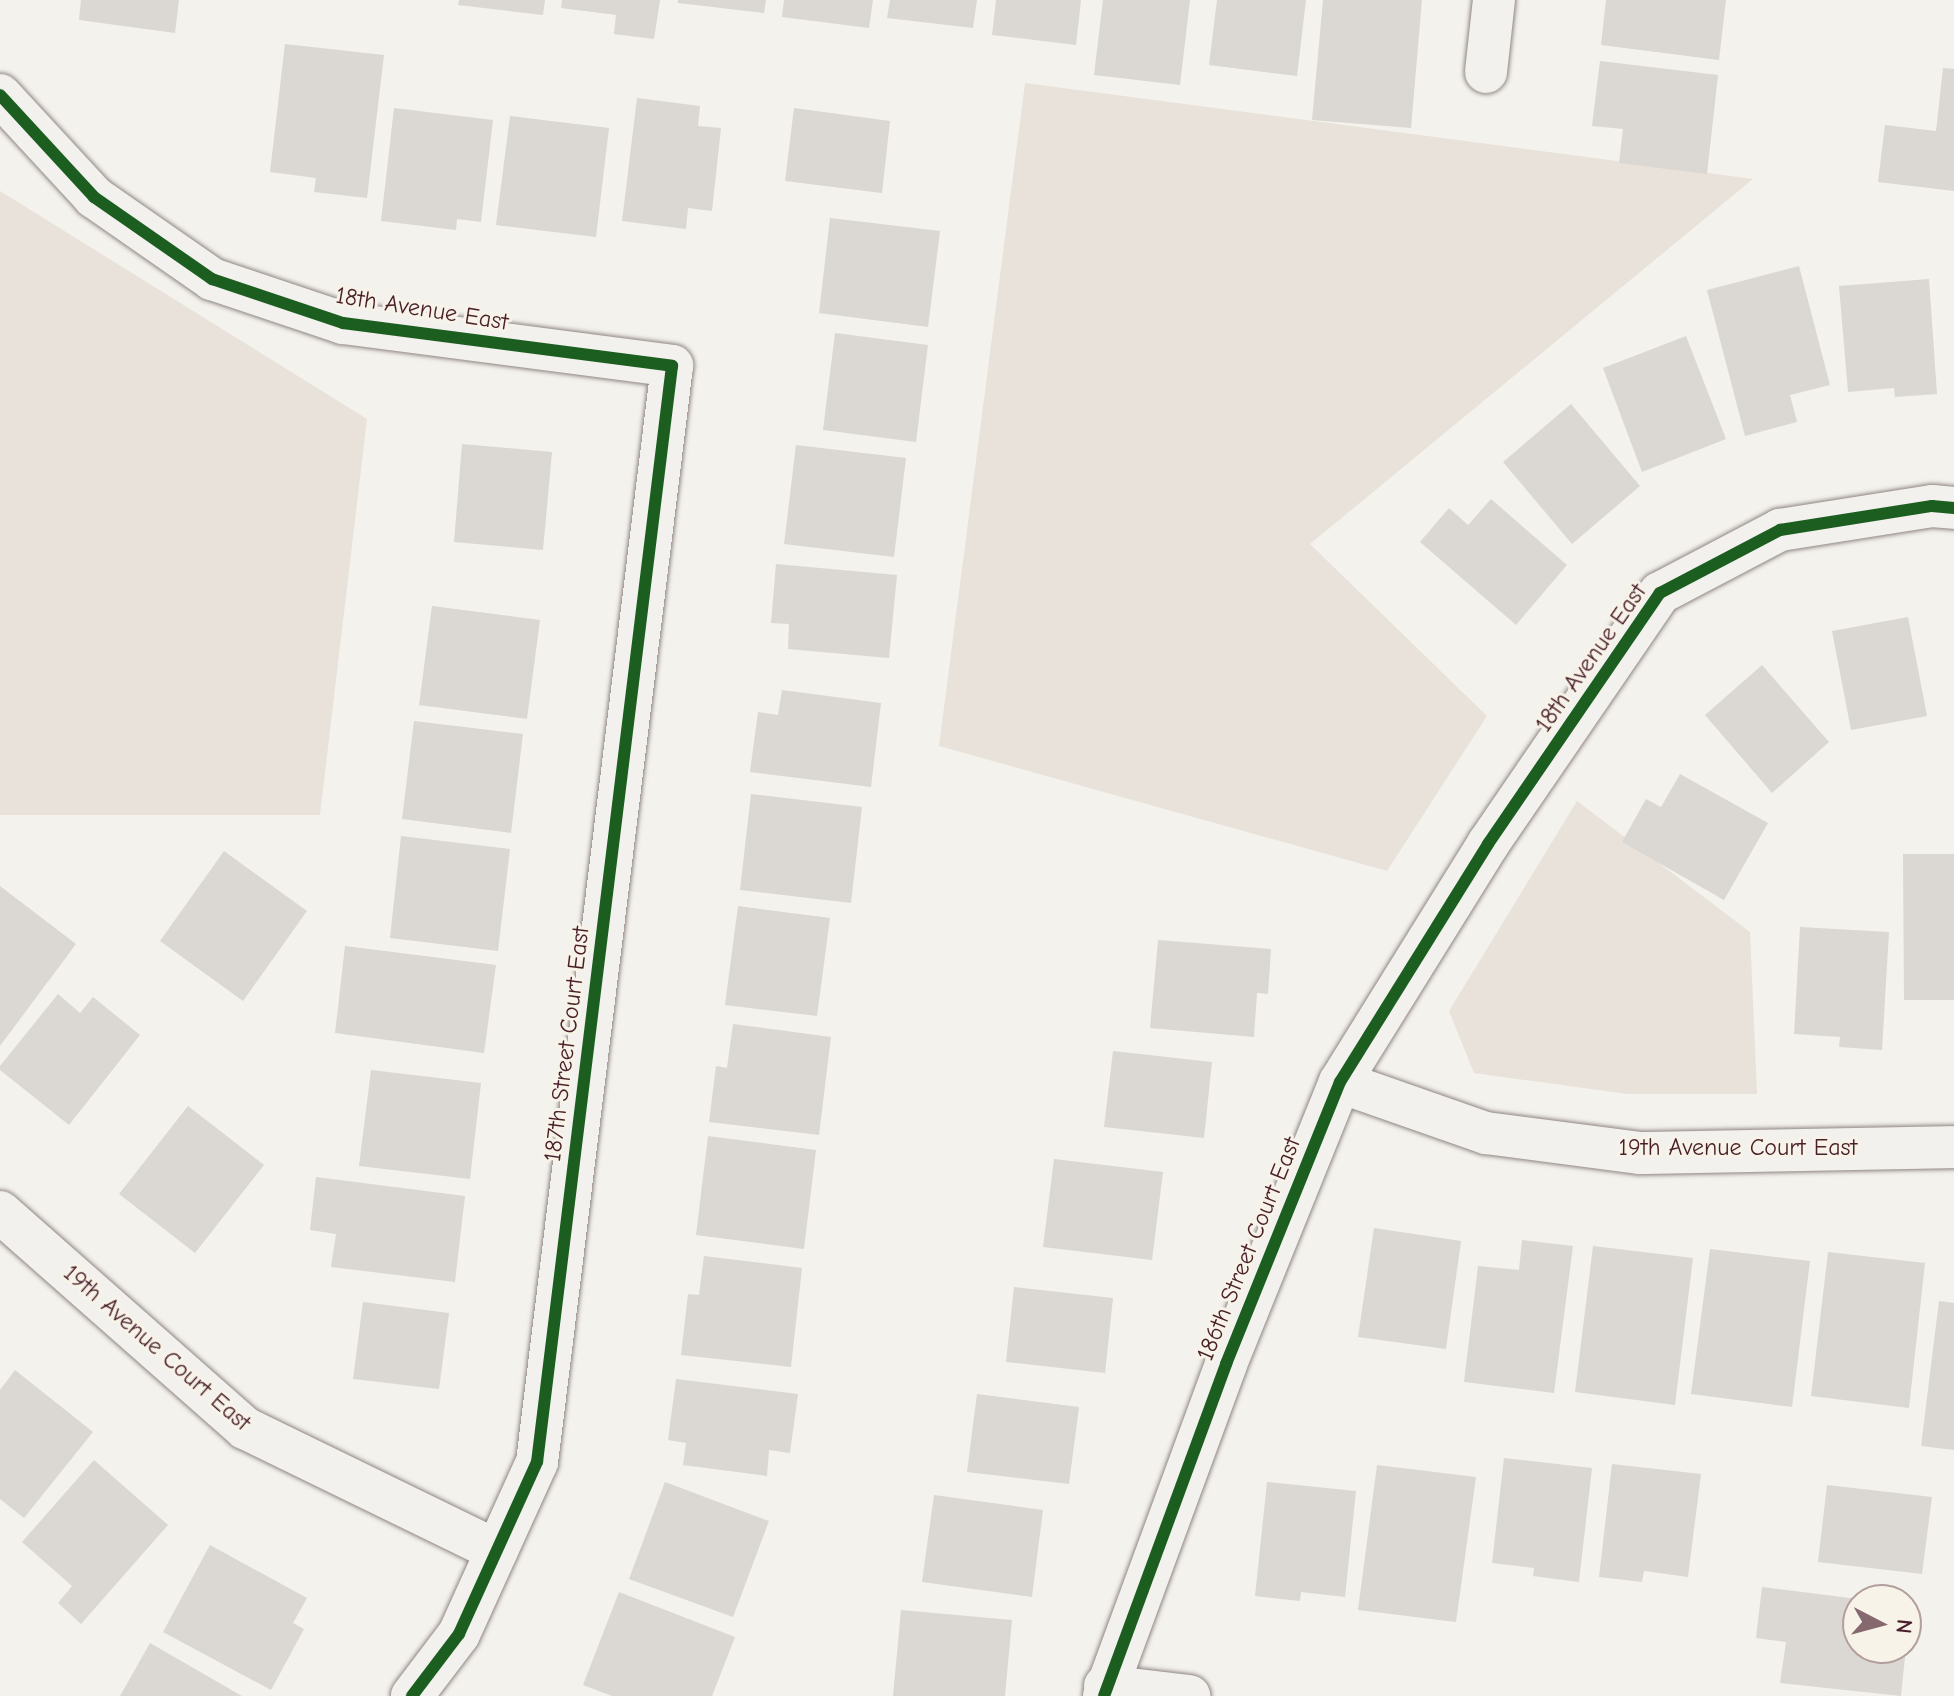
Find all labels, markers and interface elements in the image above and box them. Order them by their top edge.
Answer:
street label: 18th Avenue East [334,281,510,337]
street label: 18th Avenue East [1529,578,1653,738]
street label: 187th Street Court East [538,925,596,1163]
street label: 186th Street Court East [1191,1133,1307,1365]
street label: 19th Avenue Court East [1619,1134,1857,1162]
street label: 19th Avenue Court East [57,1259,257,1437]
north arrow [1842,1584,1922,1664]
text: N [1890,1618,1918,1635]

